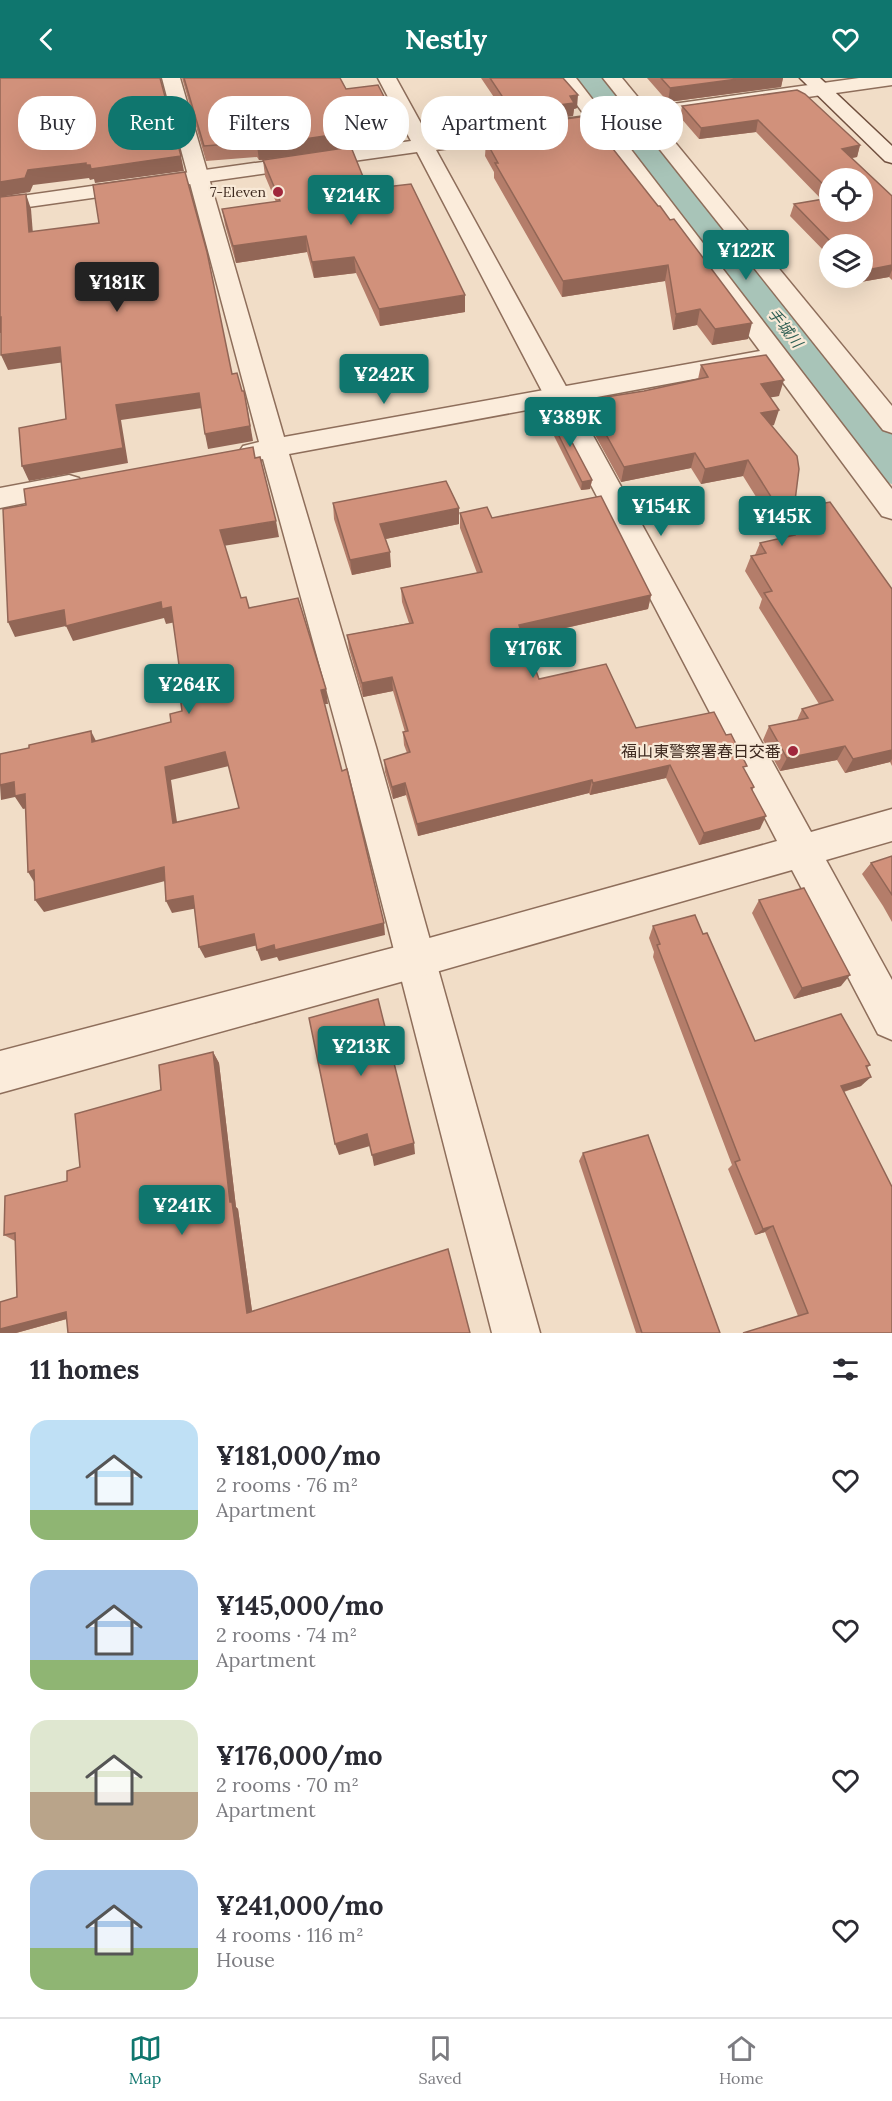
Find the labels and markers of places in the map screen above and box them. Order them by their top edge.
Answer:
pin: ¥214K [309,175,393,226]
place label: 7-Eleven [210,183,266,201]
marker: 7-Eleven [271,185,285,199]
pin: ¥122K [704,230,788,281]
pin: ¥181K [75,262,159,313]
pin: ¥242K [342,354,426,405]
pin: ¥389K [528,397,612,448]
pin: ¥154K [619,486,703,537]
pin: ¥145K [740,496,824,547]
pin: ¥176K [491,628,575,679]
pin: ¥264K [147,664,231,715]
place label: 福山東警察署春日交番 [621,741,781,761]
marker: 福山東警察署春日交番 [786,744,800,758]
pin: ¥213K [319,1026,403,1077]
pin: ¥241K [140,1185,224,1236]

